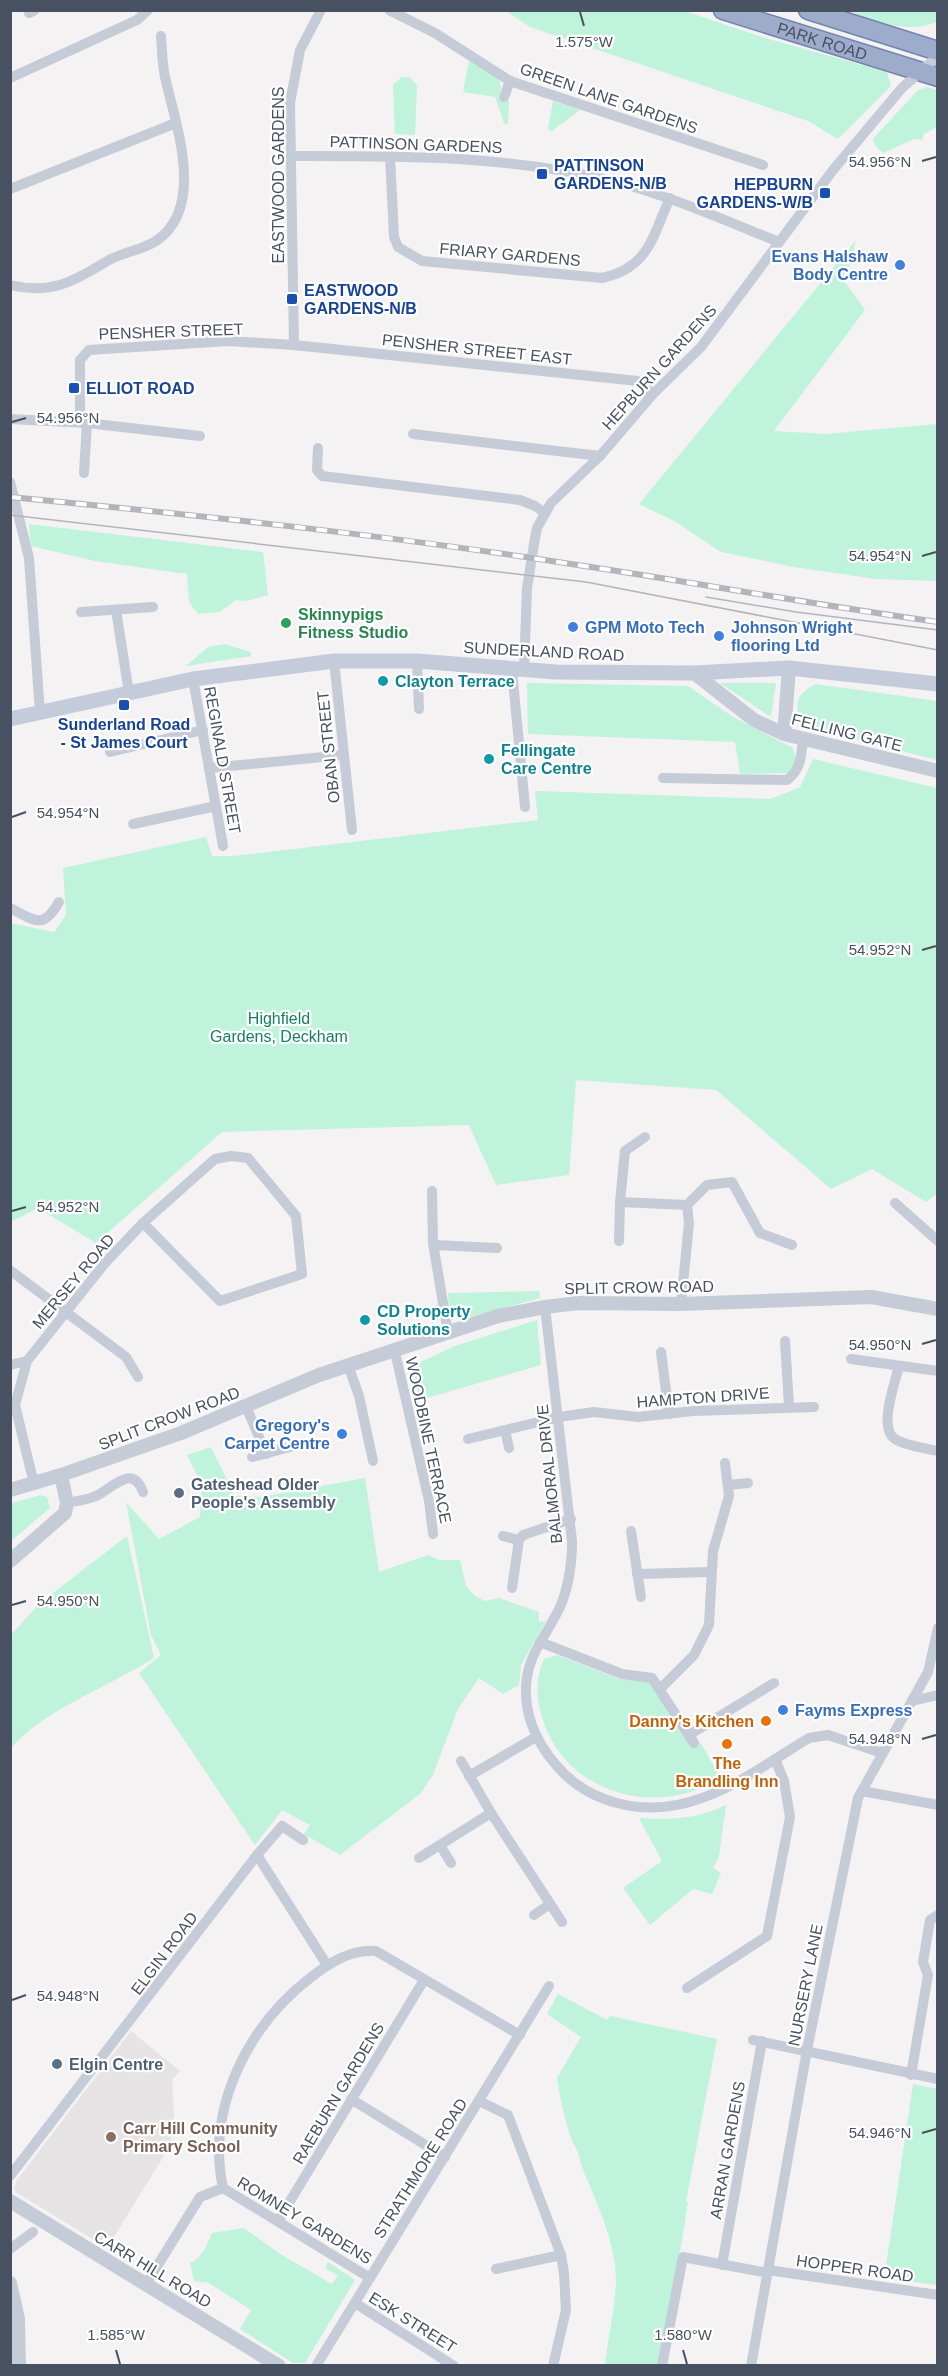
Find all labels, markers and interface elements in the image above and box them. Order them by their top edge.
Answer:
street label: PARK ROAD [775,19,869,63]
text: 1.575°W [555,33,614,50]
street label: GREEN LANE GARDENS [518,60,700,137]
street label: EASTWOOD GARDENS [270,87,287,263]
street label: PATTINSON GARDENS [329,133,503,156]
text: 54.956°N [849,153,911,170]
place label: PATTINSON GARDENS-N/B [554,157,667,192]
marker: PATTINSON GARDENS-N/B [535,167,549,181]
place label: HEPBURN GARDENS-W/B [697,176,813,211]
marker: HEPBURN GARDENS-W/B [818,186,832,200]
street label: FRIARY GARDENS [439,240,581,269]
place label: Evans Halshaw Body Centre [772,248,889,283]
marker: Evans Halshaw Body Centre [893,258,907,272]
place label: EASTWOOD GARDENS-N/B [304,282,417,317]
marker: EASTWOOD GARDENS-N/B [285,292,299,306]
street label: HEPBURN GARDENS [599,302,720,433]
street label: PENSHER STREET [98,320,244,343]
street label: PENSHER STREET EAST [381,331,573,368]
place label: ELLIOT ROAD [86,380,194,397]
marker: ELLIOT ROAD [67,381,81,395]
text: 54.956°N [37,409,99,426]
text: 54.954°N [849,547,911,564]
place label: Skinnypigs Fitness Studio [298,606,408,641]
marker: Skinnypigs Fitness Studio [279,616,293,630]
place label: GPM Moto Tech [585,619,705,636]
place label: Johnson Wright flooring Ltd [731,619,853,654]
marker: GPM Moto Tech [566,620,580,634]
marker: Johnson Wright flooring Ltd [712,629,726,643]
street label: SUNDERLAND ROAD [463,639,625,664]
place label: Clayton Terrace [395,673,515,690]
marker: Clayton Terrace [376,674,390,688]
street label: REGINALD STREET [201,685,244,835]
street label: OBAN STREET [314,690,343,804]
marker: Sunderland Road - St James Court [117,698,131,712]
street label: FELLING GATE [790,711,904,754]
place label: Sunderland Road - St James Court [58,716,190,751]
place label: Fellingate Care Centre [501,742,592,777]
marker: Fellingate Care Centre [482,752,496,766]
text: 54.954°N [37,804,99,821]
text: 54.952°N [849,941,911,958]
park label: Highfield Gardens, Deckham [210,1010,348,1045]
text: 54.952°N [37,1198,99,1215]
street label: MERSEY ROAD [29,1231,118,1332]
street label: SPLIT CROW ROAD [564,1278,714,1297]
place label: CD Property Solutions [377,1303,470,1338]
marker: CD Property Solutions [358,1313,372,1327]
text: 54.950°N [849,1336,911,1353]
street label: WOODBINE TERRACE [403,1355,454,1525]
street label: SPLIT CROW ROAD [96,1384,242,1453]
street label: HAMPTON DRIVE [636,1384,770,1411]
street label: BALMORAL DRIVE [534,1403,565,1544]
place label: Gregory's Carpet Centre [224,1417,330,1452]
marker: Gregory's Carpet Centre [335,1427,349,1441]
place label: Gateshead Older People's Assembly [191,1476,336,1511]
marker: Gateshead Older People's Assembly [172,1486,186,1500]
text: 54.950°N [37,1592,99,1609]
place label: Fayms Express [795,1702,913,1719]
marker: Fayms Express [776,1703,790,1717]
place label: Danny's Kitchen [629,1713,754,1730]
marker: Danny's Kitchen [759,1714,773,1728]
text: 54.948°N [849,1730,911,1747]
marker: The Brandling Inn [720,1737,734,1751]
place label: The Brandling Inn [675,1755,779,1790]
street label: ELGIN ROAD [128,1909,201,1998]
street label: NURSERY LANE [785,1923,826,2048]
text: 54.948°N [37,1987,99,2004]
street label: RAEBURN GARDENS [289,2020,387,2167]
place label: Elgin Centre [69,2056,163,2073]
marker: Elgin Centre [50,2057,64,2071]
street label: ARRAN GARDENS [707,2080,748,2220]
street label: STRATHMORE ROAD [370,2095,470,2241]
place label: Carr Hill Community Primary School [123,2120,278,2155]
text: 54.946°N [849,2124,911,2141]
marker: Carr Hill Community Primary School [104,2130,118,2144]
street label: ROMNEY GARDENS [235,2174,375,2267]
street label: CARR HILL ROAD [91,2228,214,2311]
street label: HOPPER ROAD [795,2252,915,2285]
street label: ESK STREET [366,2289,460,2356]
text: 1.585°W [87,2326,146,2343]
text: 1.580°W [654,2326,713,2343]

